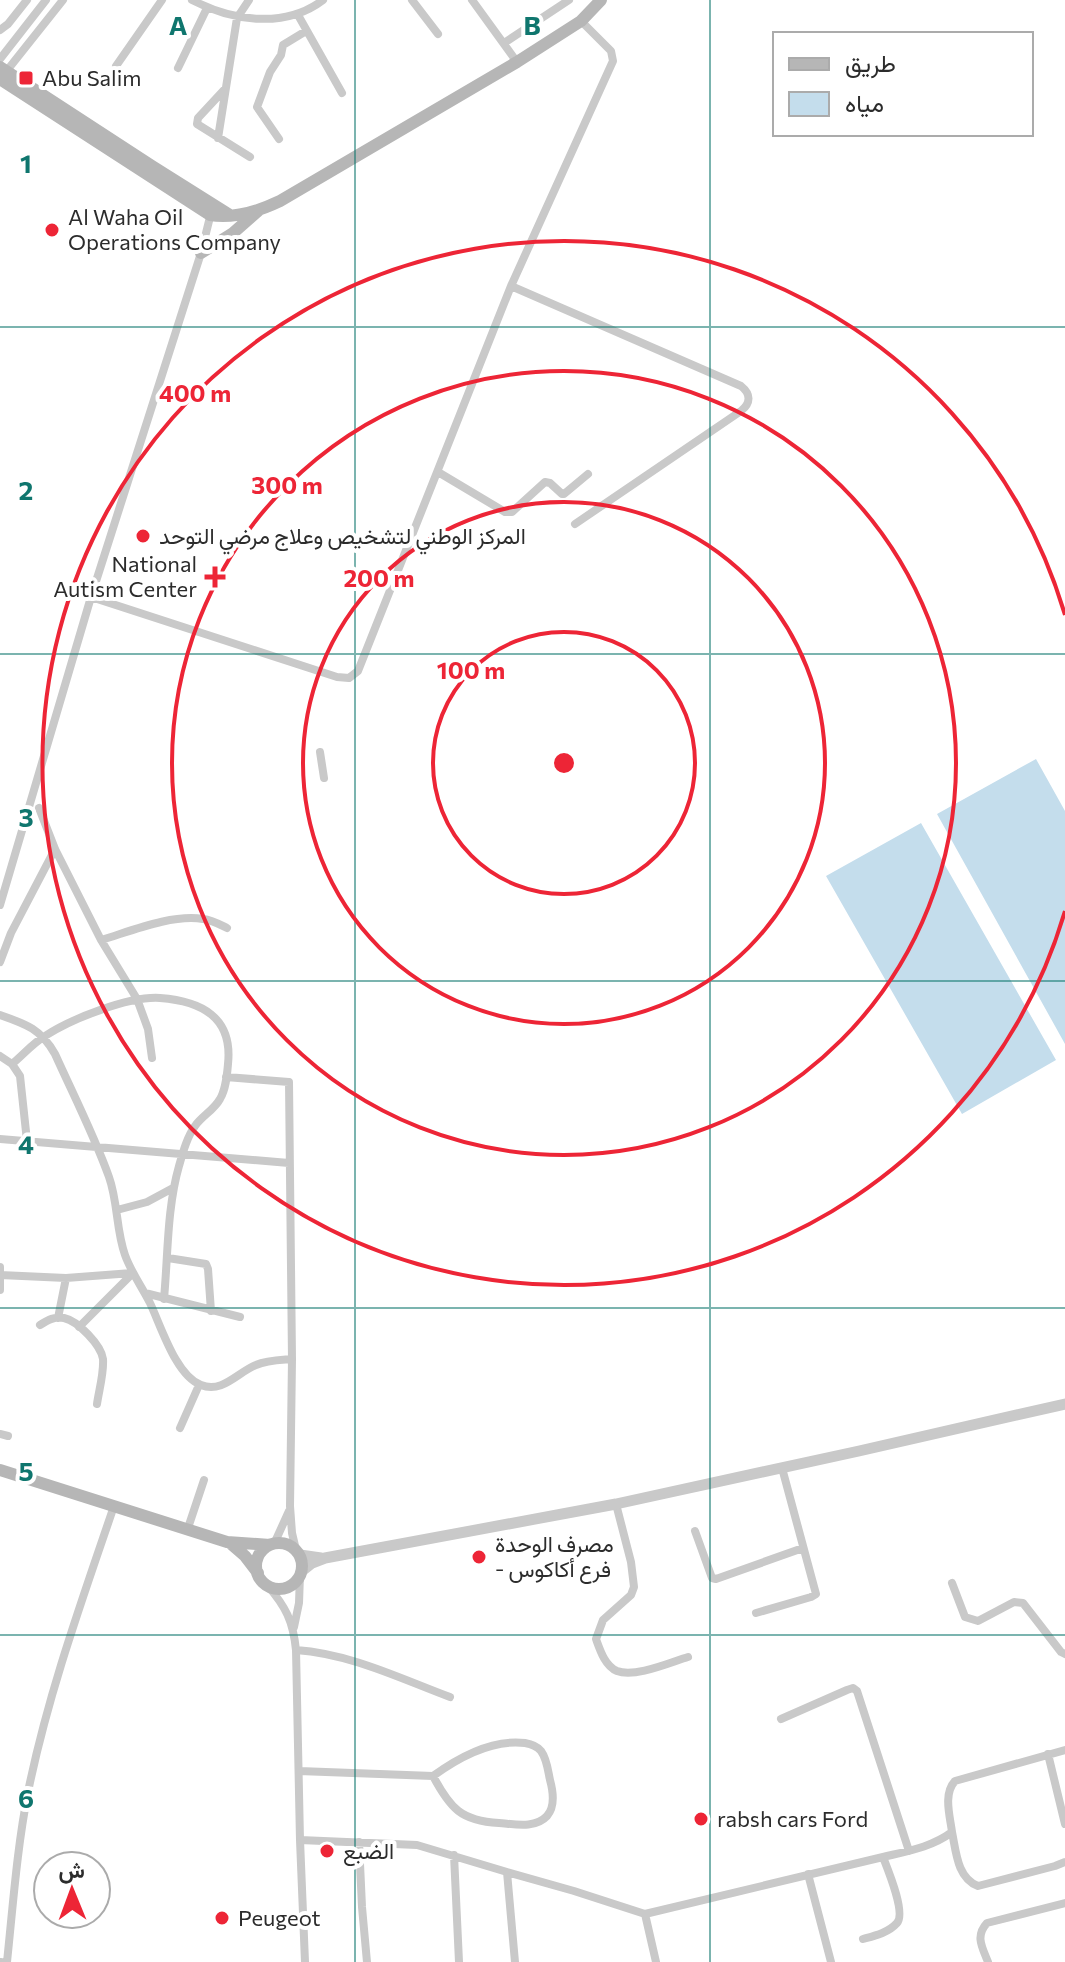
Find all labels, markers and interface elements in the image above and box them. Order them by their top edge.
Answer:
text: A [169,9,188,40]
text: B [523,9,541,40]
legend [773,32,1033,136]
text: طريق [845,48,896,79]
place label: Abu Salim [42,64,142,91]
marker: Abu Salim [17,69,35,87]
text: مياه [845,88,884,118]
text: 1 [20,147,32,178]
place label: Al Waha Oil Operations Company [68,203,281,255]
marker: Al Waha Oil Operations Company [43,221,61,239]
text: 400 m [159,378,231,407]
text: 300 m [251,470,323,499]
text: 2 [19,474,33,505]
place label: المركز الوطني لتشخيص وعلاج مرضي التوحد [159,522,526,555]
marker: المركز الوطني لتشخيص وعلاج مرضي التوحد [134,527,152,545]
place label: National Autism Center [53,550,197,602]
text: 200 m [344,563,414,592]
marker: National Autism Center [204,566,226,588]
text: 100 m [437,655,505,684]
centre of rings [550,749,578,777]
text: 3 [18,801,34,832]
text: 4 [18,1128,34,1159]
text: 5 [18,1455,34,1486]
place label: مصرف الوحدة - فرع أكاكوس [495,1530,614,1584]
marker: مصرف الوحدة - فرع أكاكوس [470,1548,488,1566]
text: 6 [18,1782,34,1813]
place label: rabsh cars Ford [717,1805,868,1832]
marker: rabsh cars Ford [692,1810,710,1828]
place label: الضبع [343,1837,394,1866]
marker: الضبع [318,1842,336,1860]
north arrow [32,1850,112,1930]
text: ش [58,1856,85,1884]
place label: Peugeot [238,1904,321,1931]
marker: Peugeot [213,1909,231,1927]

